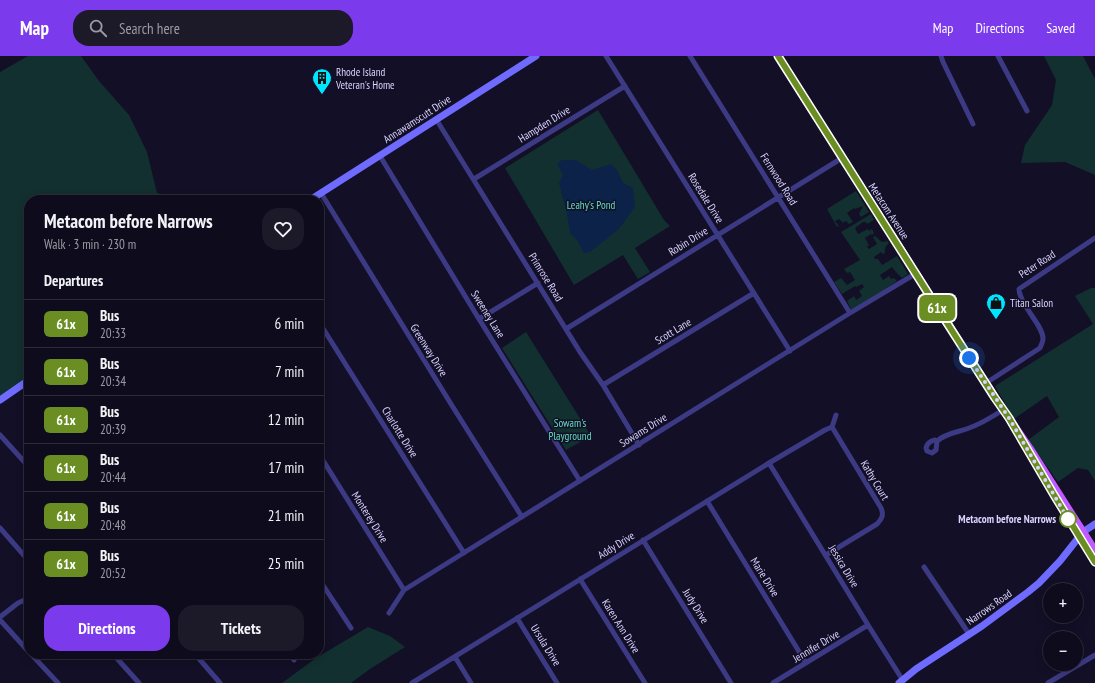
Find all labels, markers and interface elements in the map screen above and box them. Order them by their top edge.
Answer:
search box [73,10,353,46]
text: Map [20,16,49,40]
icon: search [87,17,109,39]
text: Search here [119,19,180,38]
text: Map [933,19,953,37]
text: Directions [975,19,1024,37]
text: Saved [1046,19,1075,37]
place label: Rhode Island Veteran's Home [335,65,395,92]
building icon: Rhode Island Veteran's Home [311,67,333,95]
street label: Annawamscutt Drive [380,92,454,146]
street label: Hampden Drive [515,102,573,145]
street label: Fernwood Road [758,150,801,208]
street label: Rosedale Drive [685,170,727,226]
street label: Metacom Avenue [866,180,913,242]
park label: Leahy's Pond [567,198,615,212]
button: heart [262,208,304,250]
text: Metacom before Narrows [44,209,213,233]
street label: Robin Drive [666,223,711,259]
text: Walk · 3 min · 230 m [44,236,136,253]
street label: Peter Road [1016,247,1058,281]
street label: Primrose Road [526,250,566,304]
text: Departures [44,271,103,290]
street label: Sweeney Lane [468,288,508,341]
shop icon: Titan Salon [985,292,1007,320]
line badge: 61x [914,295,960,321]
place label: Titan Salon [1010,296,1053,310]
text: 61x [927,299,947,317]
text: Bus [100,306,119,325]
text: 6 min [274,314,304,333]
text: 61x [56,315,76,333]
street label: Scott Lane [652,315,694,347]
street label: Greenway Drive [407,321,451,379]
text: 20:33 [100,325,126,342]
your location [959,348,979,368]
text: Bus [100,354,119,373]
text: 7 min [275,362,304,381]
text: 61x [56,363,76,381]
text: 20:34 [100,373,126,390]
text: Bus [100,402,119,421]
street label: Charlotte Drive [379,404,421,460]
text: 12 min [268,410,304,429]
street label: Sowams Drive [617,410,670,450]
text: 61x [56,411,76,429]
park label: Sowam's Playground [549,416,592,443]
text: 20:39 [100,421,126,438]
text: Bus [100,450,119,469]
street label: Kathy Court [858,457,892,503]
text: 17 min [268,458,304,477]
text: 61x [56,459,76,477]
text: 20:44 [100,469,126,486]
street label: Monterey Drive [349,489,391,546]
text: Bus [100,498,119,517]
text: 21 min [268,506,304,525]
text: 61x [56,507,76,525]
marker: Metacom before Narrows [1059,510,1077,528]
place label: Metacom before Narrows [958,512,1056,526]
text: 20:48 [100,517,126,534]
street label: Addy Drive [595,528,637,562]
street label: Jessica Drive [825,541,863,590]
text: Bus [100,546,119,565]
text: 25 min [268,554,304,573]
text: 61x [56,555,76,573]
street label: Marie Drive [747,555,783,600]
text: 20:52 [100,565,126,582]
map controls [1043,583,1083,671]
button: + [1043,583,1083,623]
street label: Judy Drive [679,585,712,626]
street label: Narrows Road [964,586,1015,628]
street label: Karen Ann Drive [599,596,643,656]
button: Directions [44,605,170,651]
button: Tickets [178,605,304,651]
street label: Ursula Drive [528,622,565,669]
street label: Jennifer Drive [789,626,842,666]
button: − [1043,631,1083,671]

